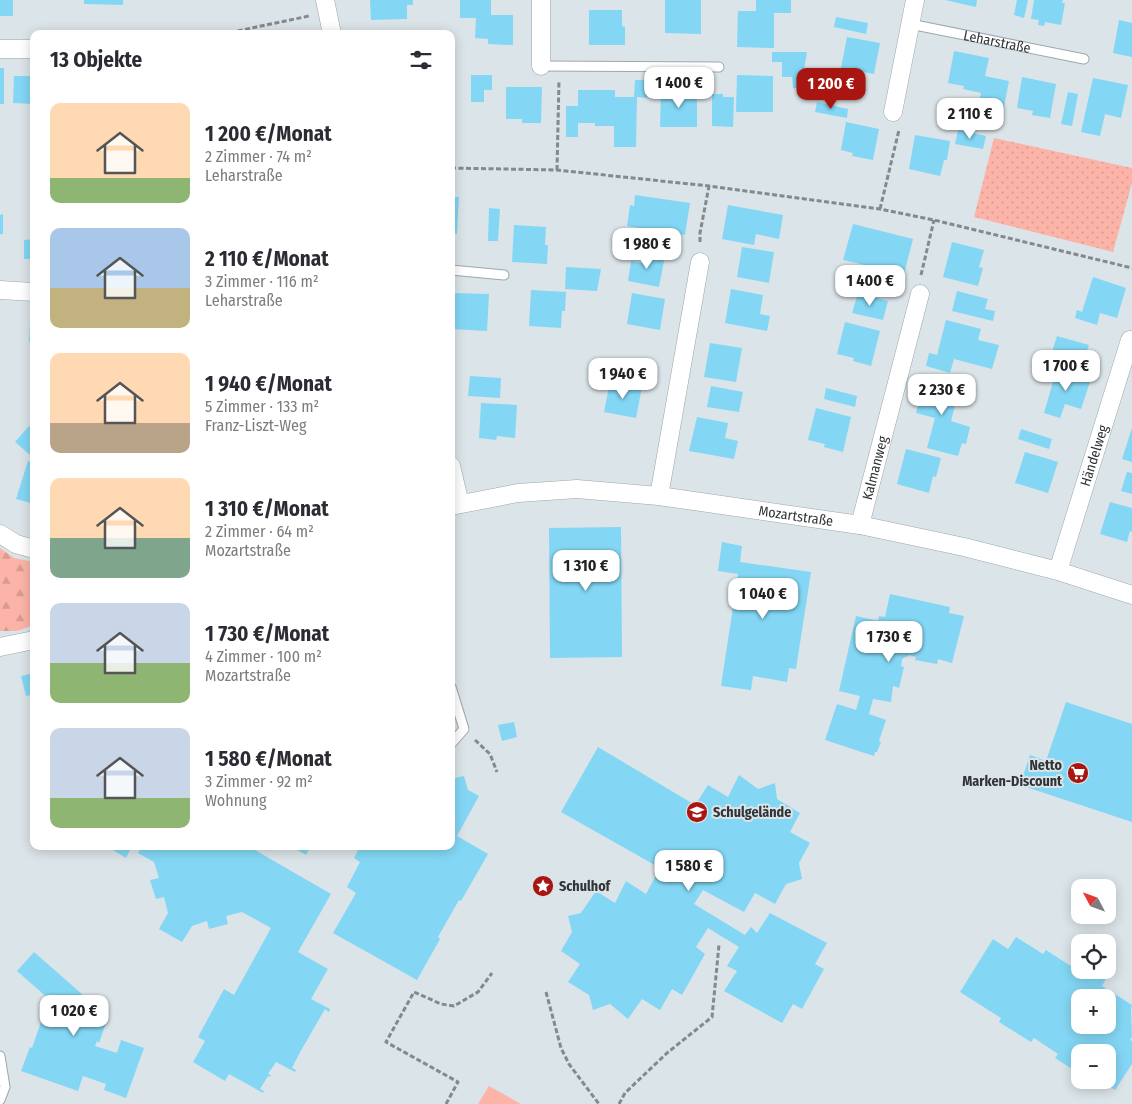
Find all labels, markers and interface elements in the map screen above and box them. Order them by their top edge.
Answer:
street label: Leharstraße [962,27,1032,57]
icon: filters [407,46,435,74]
text: 13 Objekte [50,47,142,73]
pin: 1 400 € [633,66,725,109]
pin: 1 200 € [785,68,877,110]
text: 1 400 € [655,73,703,92]
text: 1 200 € [808,74,854,93]
pin: 2 110 € [924,98,1016,140]
text: 2 110 € [948,104,992,123]
text: 1 200 €/Monat [205,121,332,147]
icon: home [90,123,150,183]
text: 2 Zimmer · 74 m² [205,147,312,166]
text: Leharstraße [205,166,283,185]
pin: 1 980 € [601,228,693,270]
text: 1 980 € [623,234,671,253]
text: 2 110 €/Monat [205,246,329,272]
icon: home [90,248,150,308]
pin: 1 400 € [824,264,916,307]
text: 1 400 € [846,271,894,290]
text: 3 Zimmer · 116 m² [205,272,319,291]
text: Leharstraße [205,291,283,310]
pin: 1 700 € [1020,350,1112,392]
text: 1 700 € [1043,356,1089,375]
pin: 1 940 € [577,358,669,400]
text: 1 940 € [599,364,647,383]
text: 1 940 €/Monat [205,371,332,397]
icon: home [90,373,150,433]
pin: 2 230 € [896,374,988,416]
text: 2 230 € [919,380,965,399]
text: 5 Zimmer · 133 m² [205,397,319,416]
text: Franz-Liszt-Weg [205,416,307,435]
street label: Händelweg [1077,422,1112,489]
street label: Kalmanweg [859,434,892,502]
text: 1 310 €/Monat [205,496,329,522]
icon: home [90,498,150,558]
street label: Mozartstraße [757,502,834,530]
text: 2 Zimmer · 64 m² [205,522,314,541]
text: Mozartstraße [205,541,291,560]
pin: 1 310 € [540,550,632,592]
text: 1 310 € [564,556,608,575]
pin: 1 040 € [717,578,809,620]
text: 1 040 € [739,584,787,603]
pin: 1 730 € [843,620,935,663]
text: 1 730 €/Monat [205,621,329,647]
icon: home [90,623,150,683]
text: 1 730 € [866,627,912,646]
text: 4 Zimmer · 100 m² [205,647,322,666]
text: Mozartstraße [205,666,291,685]
text: 1 580 €/Monat [205,746,332,772]
icon: home [90,748,150,808]
place label: Netto Marken-Discount [962,757,1063,790]
supermarket icon: Netto Marken-Discount [1066,761,1090,785]
text: 3 Zimmer · 92 m² [205,772,313,791]
text: Wohnung [205,791,266,810]
school or university icon: Schulgelände [685,800,709,824]
place label: Schulgelände [713,804,791,821]
pin: 1 580 € [643,850,735,892]
text: 1 580 € [665,856,713,875]
place icon: Schulhof [531,874,555,898]
place label: Schulhof [559,878,612,895]
north arrow [1071,879,1116,924]
map controls [1071,879,1116,1089]
button: locate [1071,934,1116,979]
button: + [1071,989,1116,1034]
pin: 1 020 € [28,994,120,1037]
text: 1 020 € [51,1001,97,1020]
button: − [1071,1044,1116,1089]

